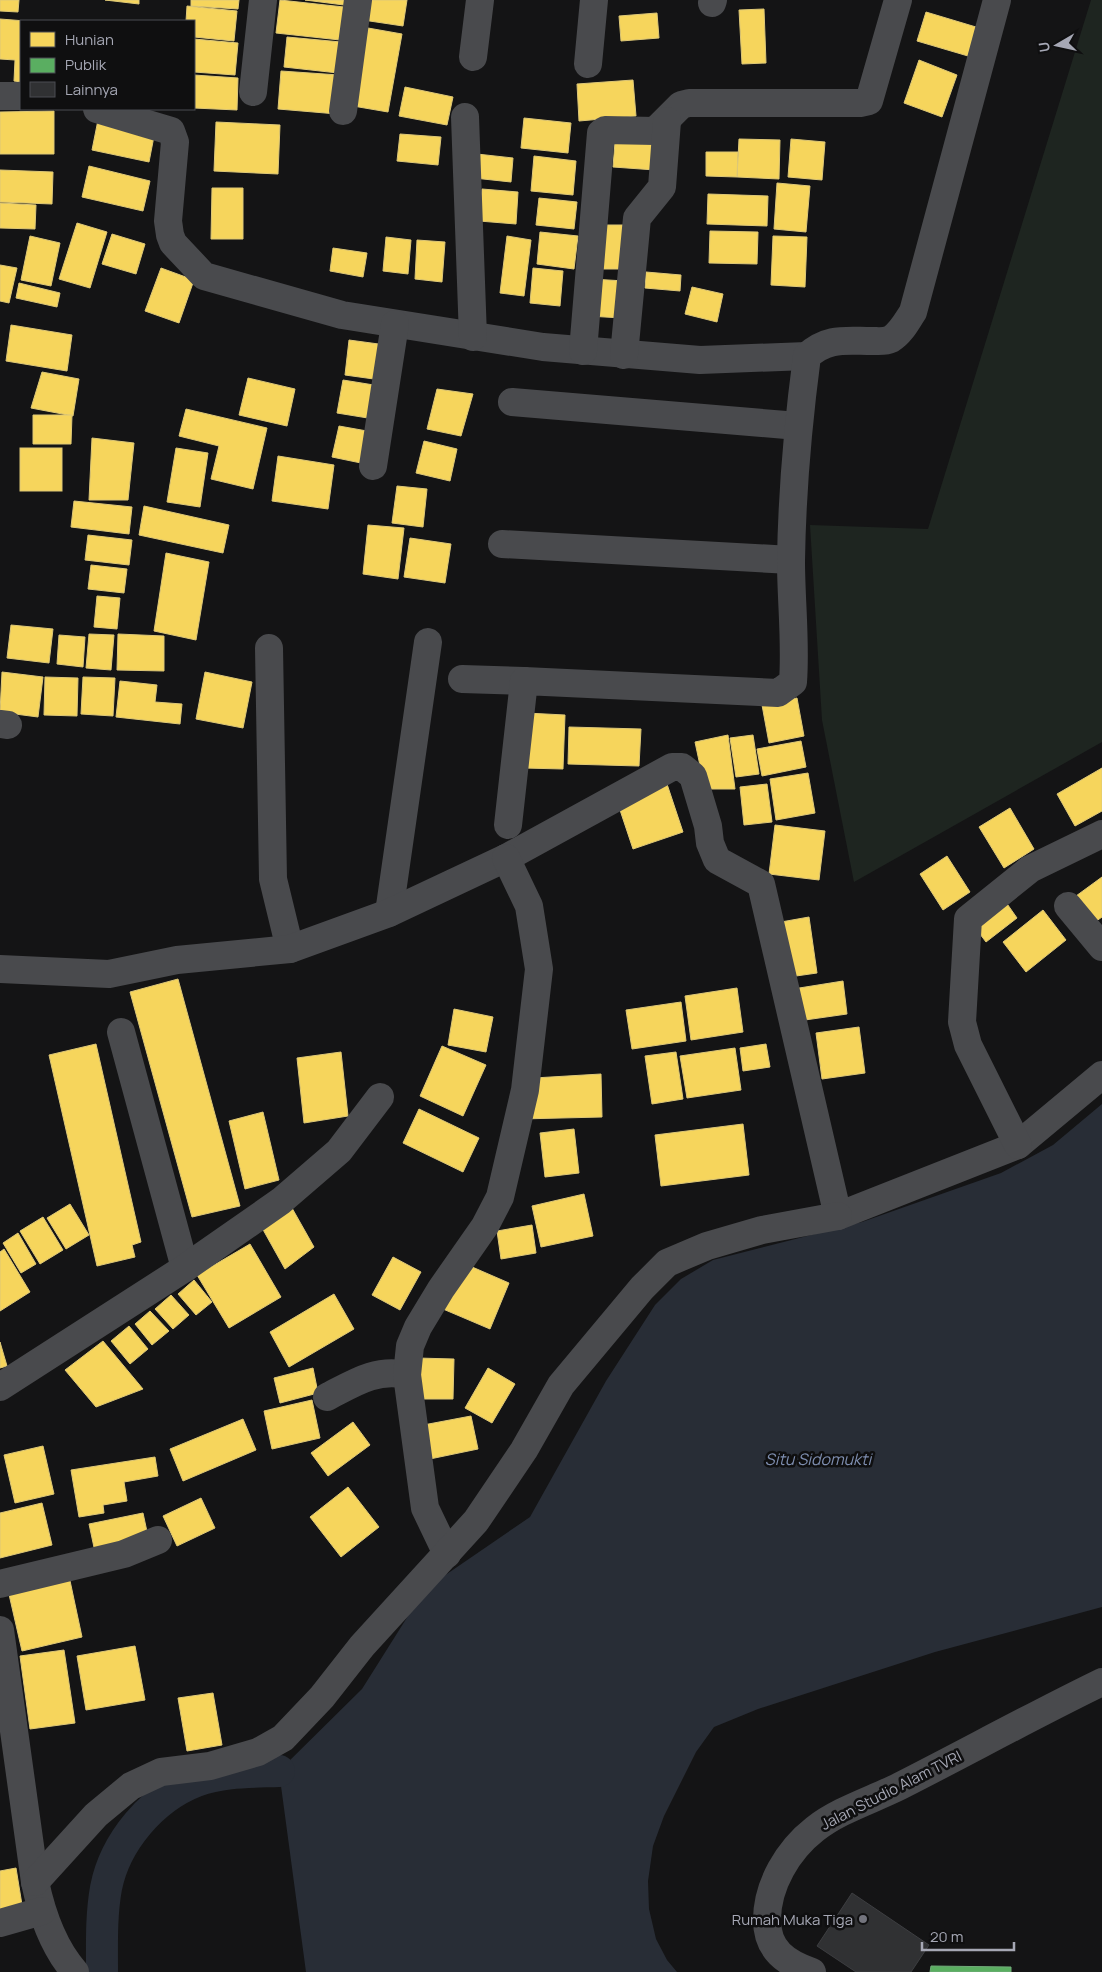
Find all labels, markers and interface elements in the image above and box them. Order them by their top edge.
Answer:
legend [20,20,195,110]
north arrow [1032,20,1082,70]
text: Hunian [65,29,114,50]
text: U [1033,41,1054,54]
text: Publik [65,54,107,75]
text: Lainnya [65,79,118,100]
water label: Situ Sidomukti [765,1448,873,1470]
street label: Jalan Studio Alam TVRI [817,1745,965,1835]
place label: Rumah Muka Tiga [732,1909,853,1930]
marker: Rumah Muka Tiga [857,1913,869,1925]
scale bar [922,1920,1014,1952]
text: 20 m [930,1926,963,1947]

